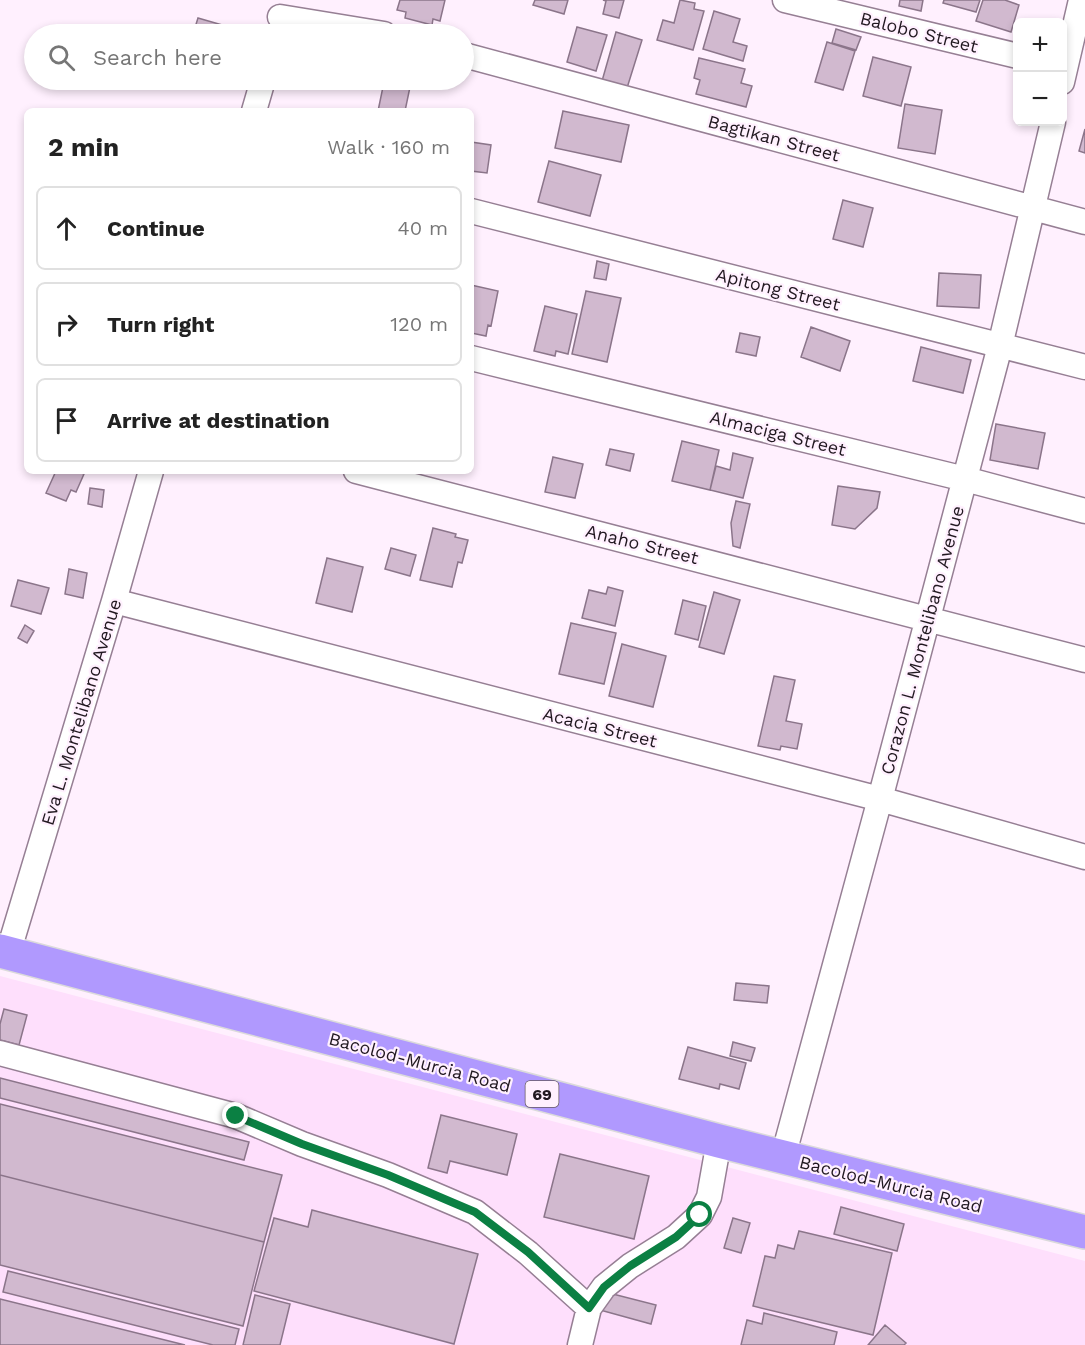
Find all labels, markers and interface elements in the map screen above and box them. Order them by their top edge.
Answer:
street label: Balobo Street [858,7,981,57]
map controls [1013,18,1067,126]
button: + [1013,18,1067,72]
search box [24,24,474,90]
icon: search [45,41,78,74]
text: Search here [93,45,222,70]
button: − [1013,72,1067,126]
street label: Bagtikan Street [706,110,843,166]
text: 2 min [48,132,119,162]
text: Walk · 160 m [327,135,450,159]
icon: ahead [50,212,83,245]
text: Continue [107,216,205,241]
text: 40 m [397,216,448,240]
street label: Apitong Street [714,263,843,315]
icon: right [50,308,83,341]
text: Turn right [107,312,214,337]
text: 120 m [390,312,448,336]
icon: arrive [50,404,83,437]
street label: Almaciga Street [708,406,849,460]
text: Arrive at destination [107,408,330,433]
street label: Corazon L. Montelibano Avenue [876,503,968,777]
street label: Anaho Street [583,520,701,568]
street label: Eva L. Montelibano Avenue [37,596,125,828]
street label: Acacia Street [541,703,660,751]
street label: Bacolod-Murcia Road [327,1028,513,1096]
road number: 69 [526,1081,558,1107]
route end [222,1102,248,1128]
street label: Bacolod-Murcia Road [797,1151,985,1217]
route start [686,1201,712,1227]

